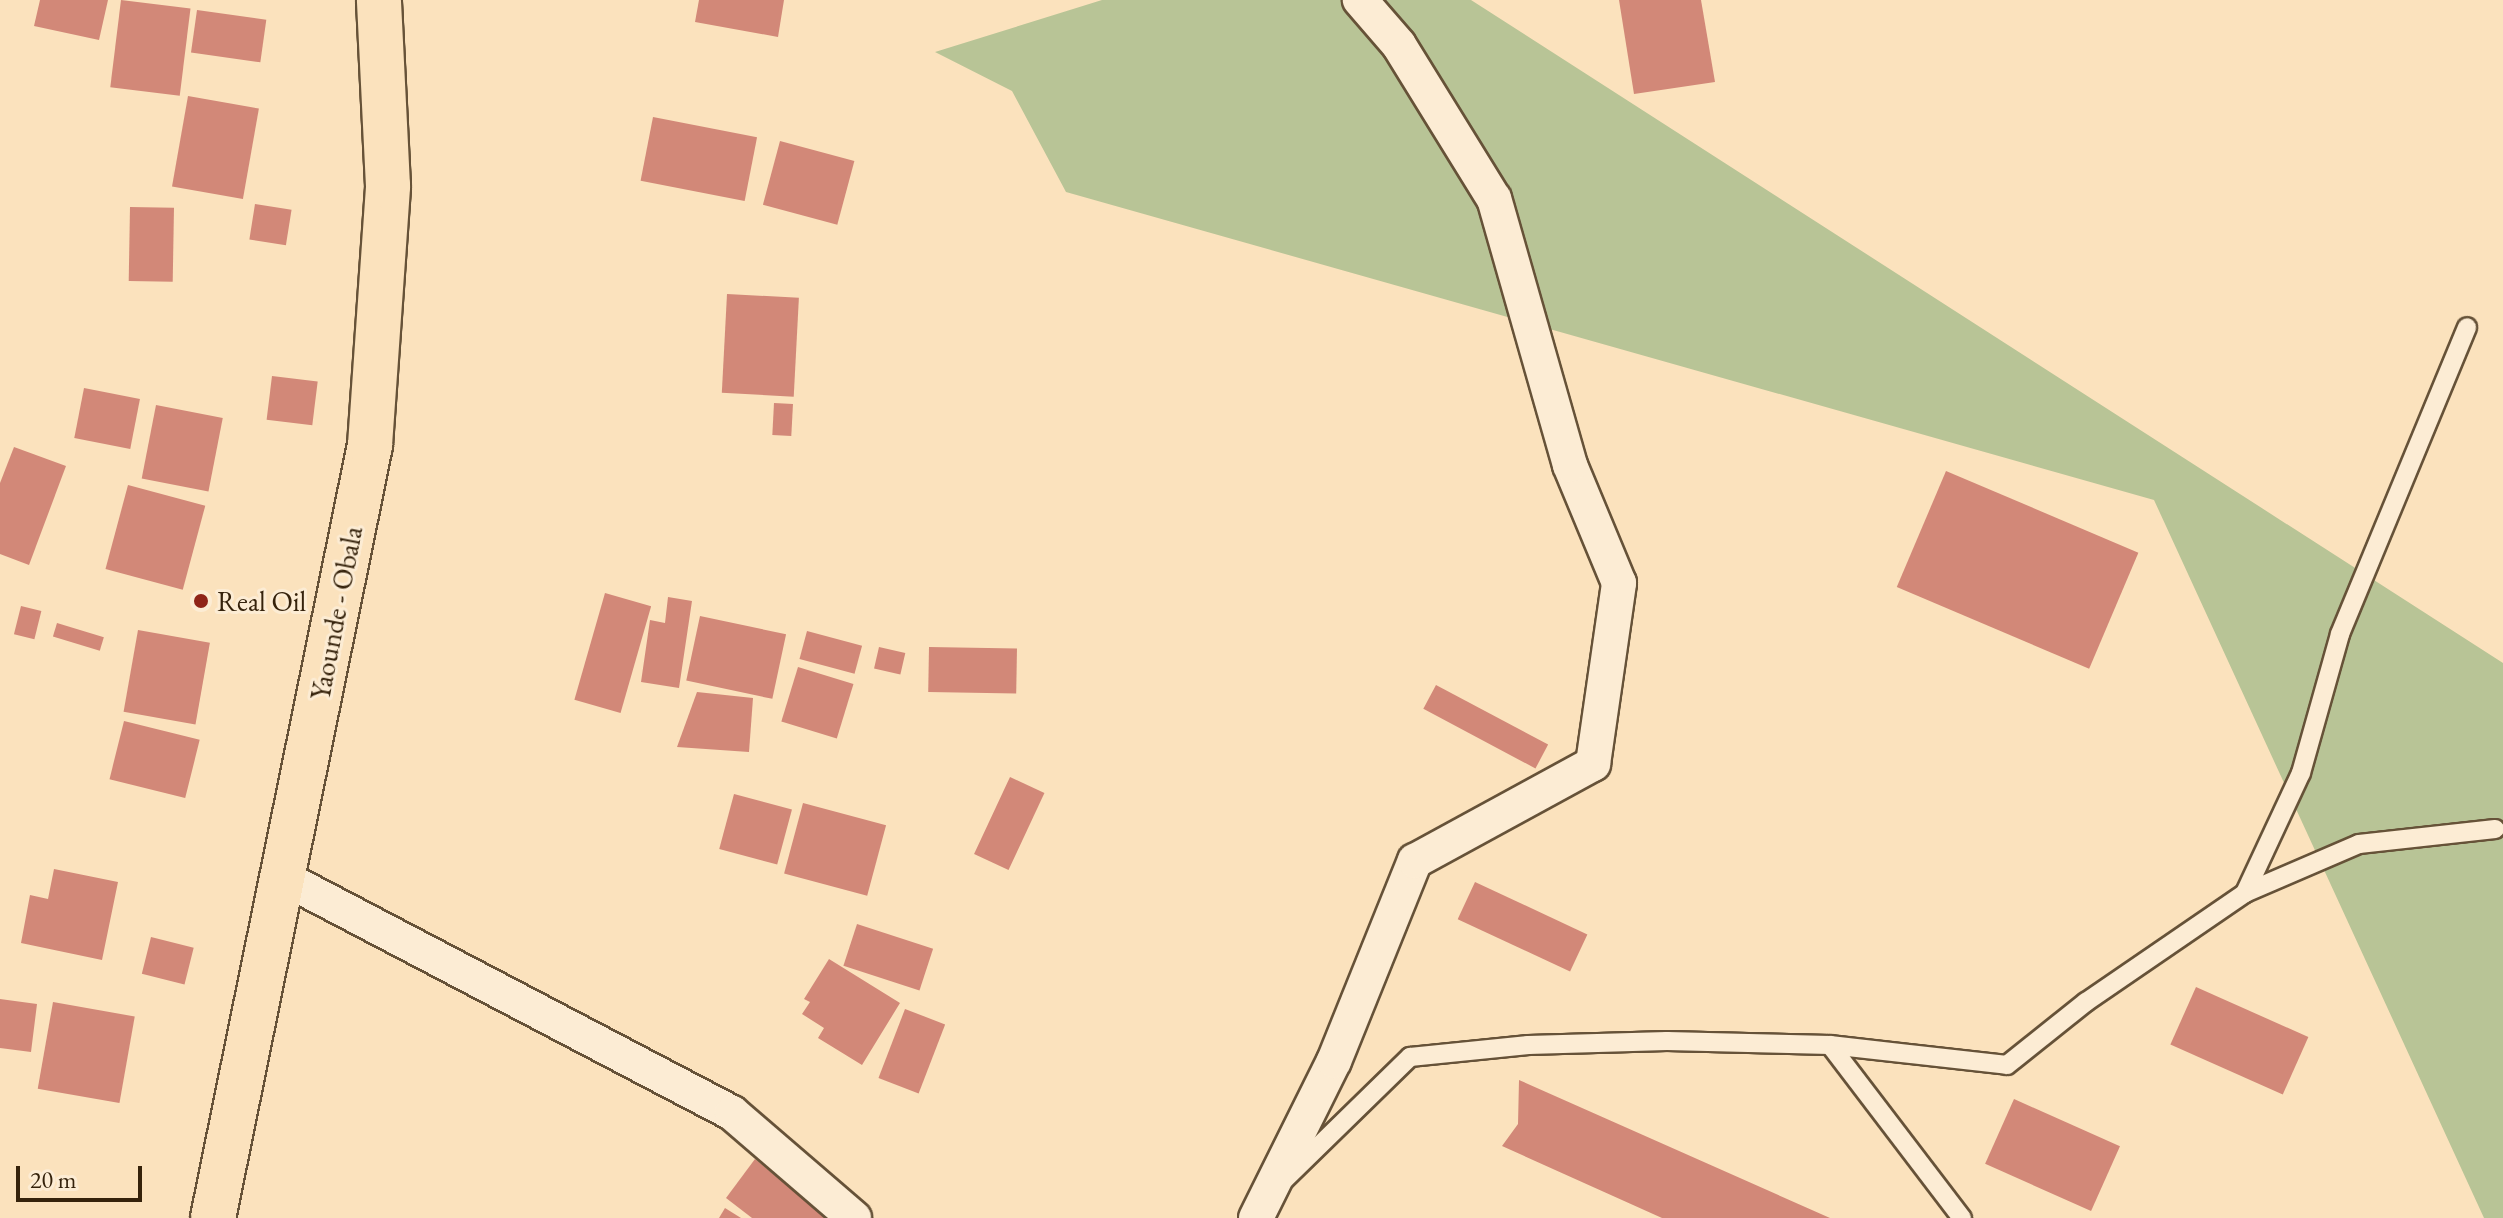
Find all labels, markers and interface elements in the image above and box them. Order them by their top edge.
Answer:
street label: Yaounde - Obala [303,523,369,703]
place label: Real Oil [217,584,306,618]
marker: Real Oil [192,592,210,610]
scale bar [20,1150,146,1200]
text: 20 m [30,1164,77,1195]

